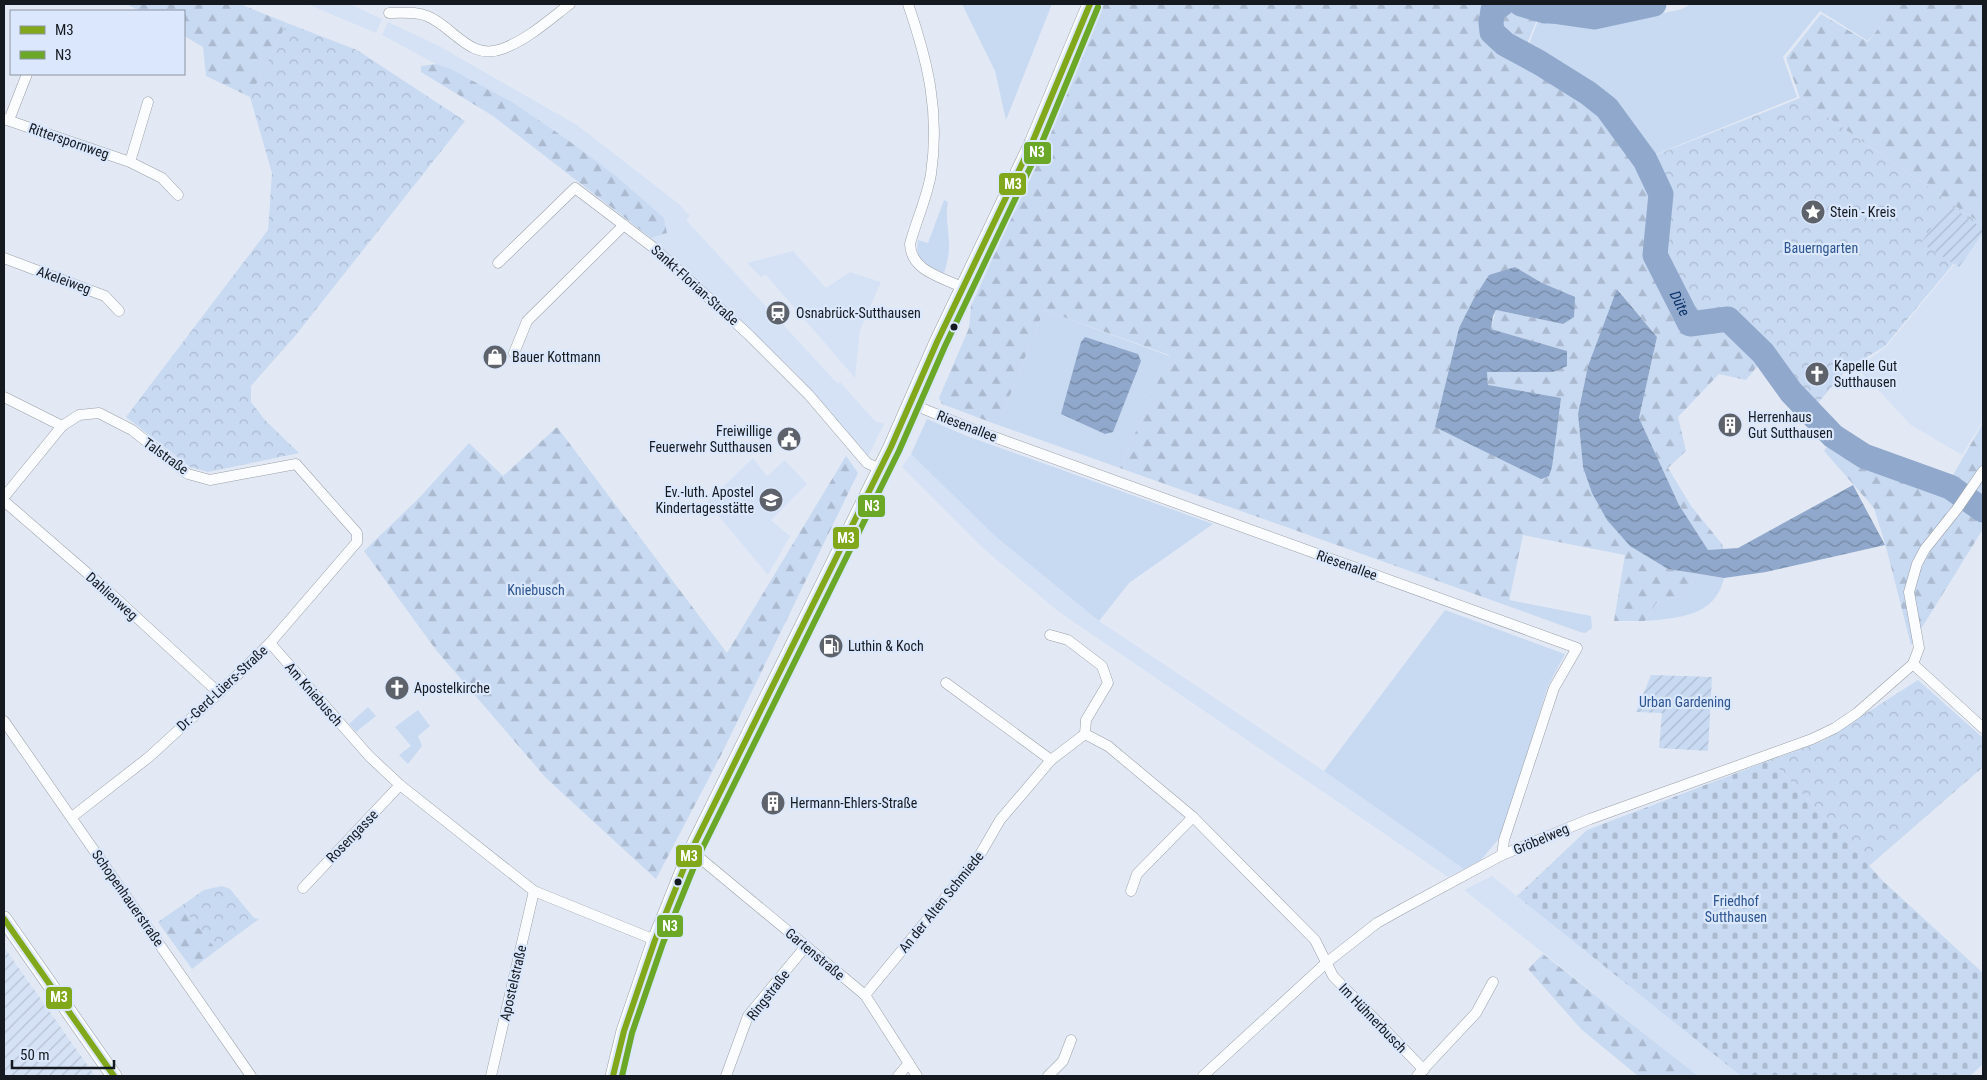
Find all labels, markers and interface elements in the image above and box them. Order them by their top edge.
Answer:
legend [10,10,185,75]
text: M3 [55,21,74,39]
text: N3 [55,46,72,64]
street label: Ritterspornweg [27,120,111,162]
line badge: N3 [1023,141,1052,165]
text: N3 [1029,144,1045,160]
line badge: M3 [998,172,1027,196]
text: M3 [1004,176,1022,192]
place icon: Stein - Kreis [1800,199,1826,225]
place label: Stein - Kreis [1830,204,1896,220]
park label: Bauerngarten [1784,240,1858,256]
street label: Sankt-Florian-Straße [648,242,742,329]
street label: Akeleiweg [35,263,93,297]
water label: Düte [1666,288,1694,320]
station icon: Osnabrück-Sutthausen [765,300,791,326]
place label: Osnabrück-Sutthausen [796,305,921,321]
unlabelled marker [949,322,959,332]
shop icon: Bauer Kottmann [482,344,508,370]
place label: Bauer Kottmann [512,349,601,365]
place label: Kapelle Gut Sutthausen [1834,358,1897,390]
church icon: Kapelle Gut Sutthausen [1804,361,1830,387]
street label: Riesenallee [935,407,1000,445]
place label: Herrenhaus Gut Sutthausen [1748,409,1833,441]
building icon: Herrenhaus Gut Sutthausen [1717,412,1743,438]
place label: Freiwillige Feuerwehr Sutthausen [649,423,772,455]
public building icon: Freiwillige Feuerwehr Sutthausen [776,426,802,452]
street label: Talstraße [140,434,192,478]
place label: Ev.-luth. Apostel Kindertagesstätte [655,484,754,516]
school or university icon: Ev.-luth. Apostel Kindertagesstätte [758,487,784,513]
line badge: N3 [857,494,886,518]
text: N3 [864,498,880,514]
line badge: M3 [832,526,860,550]
text: M3 [837,530,855,546]
street label: Riesenallee [1315,547,1380,583]
street label: Dahlienweg [83,569,141,623]
park label: Kniebusch [507,582,565,598]
fuel station icon: Luthin & Koch [818,633,844,659]
place label: Luthin & Koch [848,638,924,654]
street label: Dr.-Gerd-Lüers-Straße [173,642,271,734]
street label: Am Kniebusch [282,659,346,729]
church icon: Apostelkirche [384,675,410,701]
place label: Apostelkirche [414,680,490,696]
park label: Urban Gardening [1639,694,1731,710]
building icon: Hermann-Ehlers-Straße [760,790,786,816]
place label: Hermann-Ehlers-Straße [790,795,918,811]
street label: Rosengasse [323,806,381,866]
street label: Gröbelweg [1511,820,1571,858]
line badge: M3 [675,844,703,868]
street label: Schopenhauerstraße [89,847,167,950]
text: M3 [680,848,698,864]
street label: An der Alten Schmiede [895,848,987,956]
unlabelled marker [673,877,683,887]
park label: Friedhof Sutthausen [1705,893,1767,925]
line badge: N3 [656,914,684,938]
text: N3 [662,918,678,934]
street label: Gartenstraße [782,925,848,984]
street label: Apostelstraße [496,943,530,1023]
street label: Ringstraße [743,966,793,1023]
street label: Im Hühnerbusch [1336,980,1410,1056]
line badge: M3 [45,986,73,1010]
text: M3 [50,989,68,1005]
scale bar [12,1038,115,1070]
text: 50 m [20,1046,50,1064]

